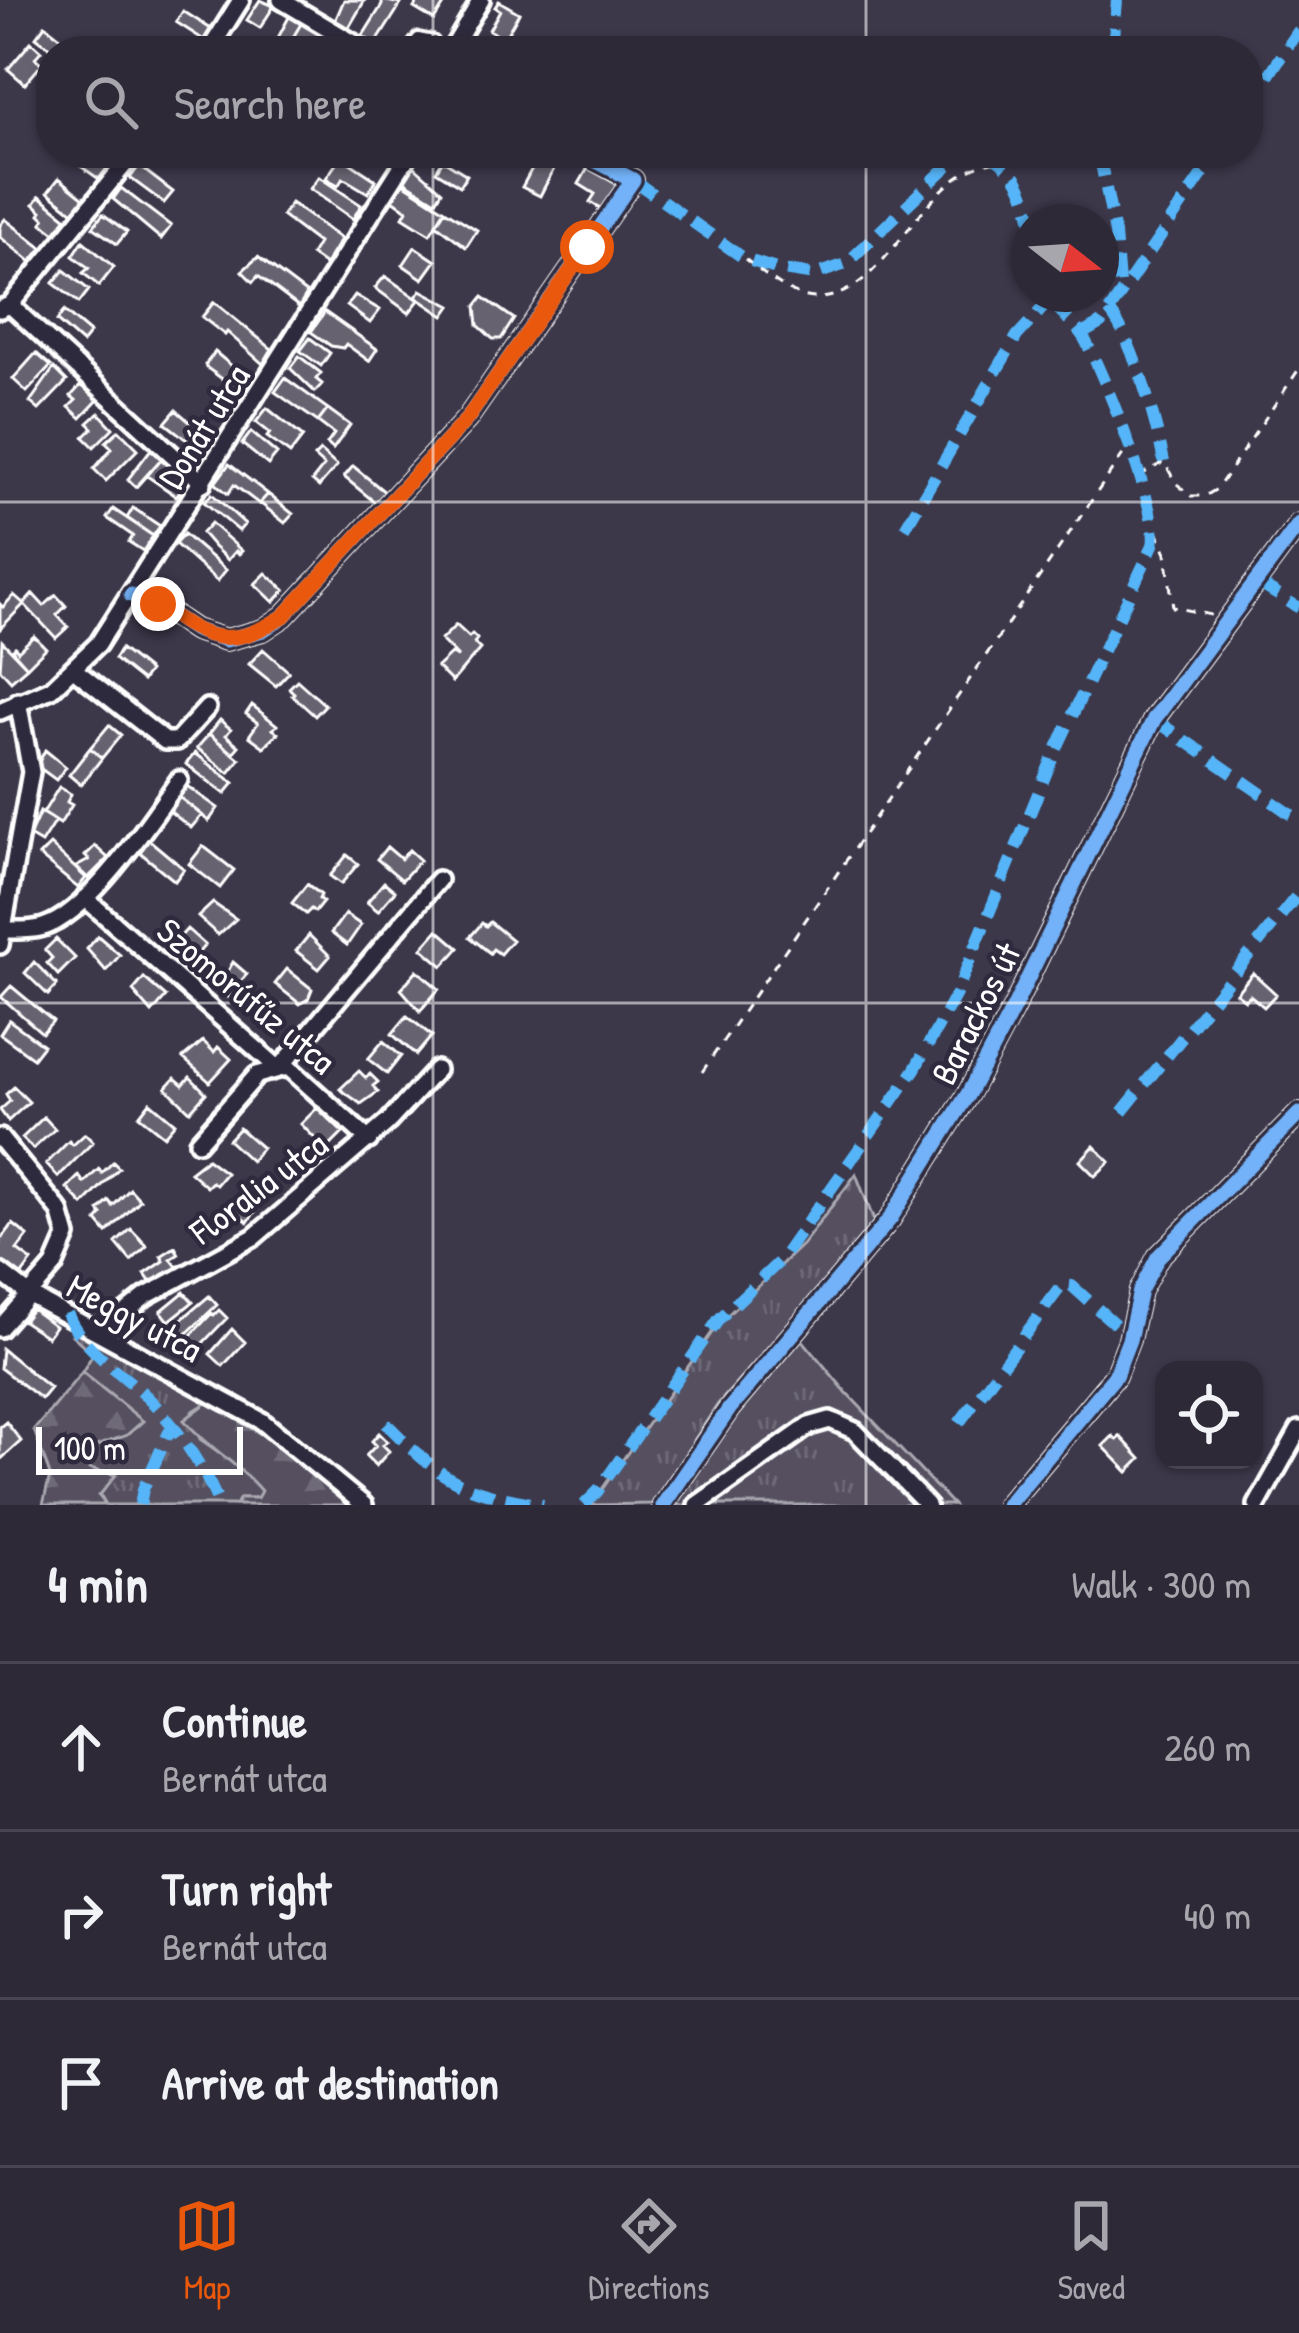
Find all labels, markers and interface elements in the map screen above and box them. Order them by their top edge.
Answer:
search box [36,36,1263,168]
icon: search [78,69,144,135]
text: Search here [174,72,366,133]
north arrow [1011,204,1119,312]
route start [560,220,614,274]
street label: Donát utca [146,355,260,497]
route end [131,577,185,631]
street label: Szomorúfűz utca [147,906,347,1084]
street label: Barackos út [919,933,1032,1092]
street label: Floralia utca [178,1119,337,1255]
street label: Meggy utca [59,1261,211,1373]
map controls [1155,1361,1263,1469]
button: locate [1155,1361,1263,1469]
scale bar [36,1421,243,1474]
text: 100 m [54,1426,126,1470]
text: 4 min [48,1549,148,1618]
text: Walk · 300 m [1071,1557,1251,1610]
text: Continue [162,1690,307,1751]
icon: ahead [48,1714,114,1780]
text: 260 m [1164,1720,1251,1773]
text: Bernát utca [162,1751,327,1804]
text: Turn right [162,1858,331,1919]
icon: right [48,1882,114,1948]
text: 40 m [1183,1888,1251,1941]
text: Bernát utca [162,1919,327,1972]
icon: arrive [48,2050,114,2116]
text: Arrive at destination [162,2052,499,2113]
tab: Map [174,2193,240,2309]
tab: Directions [588,2193,710,2309]
tab: Saved [1058,2193,1125,2309]

